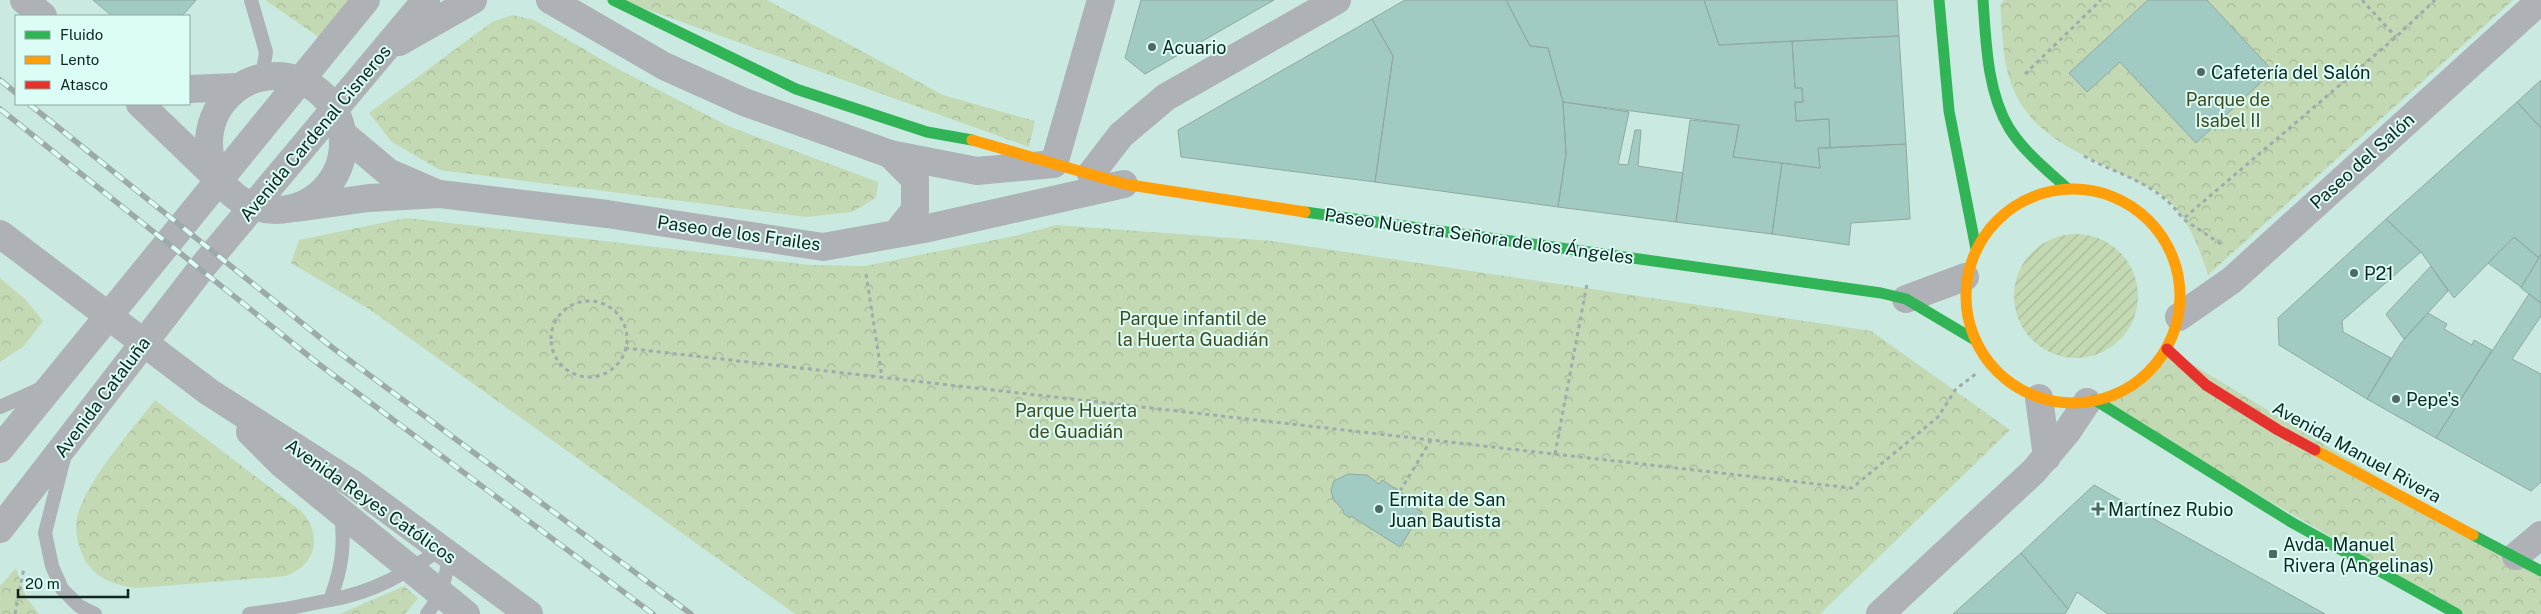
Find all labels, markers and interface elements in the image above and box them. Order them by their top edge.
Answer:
legend [15,15,190,105]
text: Fluido [60,26,103,43]
place label: Acuario [1162,37,1226,58]
street label: Avenida Cardenal Cisneros [235,41,395,225]
marker: Acuario [1146,41,1158,53]
text: Lento [60,51,99,68]
place label: Cafetería del Salón [2211,62,2370,83]
marker: Cafetería del Salón [2195,66,2207,78]
text: Atasco [60,76,108,93]
park label: Parque de Isabel II [2186,89,2270,131]
street label: Paseo del Salón [2306,109,2418,213]
street label: Paseo Nuestra Señora de los Ángeles [1323,203,1635,268]
street label: Paseo de los Frailes [656,211,822,255]
place label: P21 [2364,263,2394,284]
marker: P21 [2348,267,2360,279]
park label: Parque infantil de la Huerta Guadián [1117,308,1269,350]
street label: Avenida Cataluña [50,333,154,461]
place label: Pepe's [2406,389,2459,410]
marker: Pepe's [2390,393,2402,405]
street label: Avenida Manuel Rivera [2269,397,2445,507]
park label: Parque Huerta de Guadián [1015,400,1137,442]
street label: Avenida Reyes Católicos [282,434,460,568]
place label: Ermita de San Juan Bautista [1389,489,1506,531]
place label: Martínez Rubio [2108,499,2233,520]
marker: Ermita de San Juan Bautista [1373,503,1385,515]
marker: Martínez Rubio [2092,503,2104,515]
place label: Avda. Manuel Rivera (Angelinas) [2283,534,2434,576]
marker: Avda. Manuel Rivera (Angelinas) [2267,548,2279,560]
scale bar [18,566,128,598]
text: 20 m [25,575,60,592]

